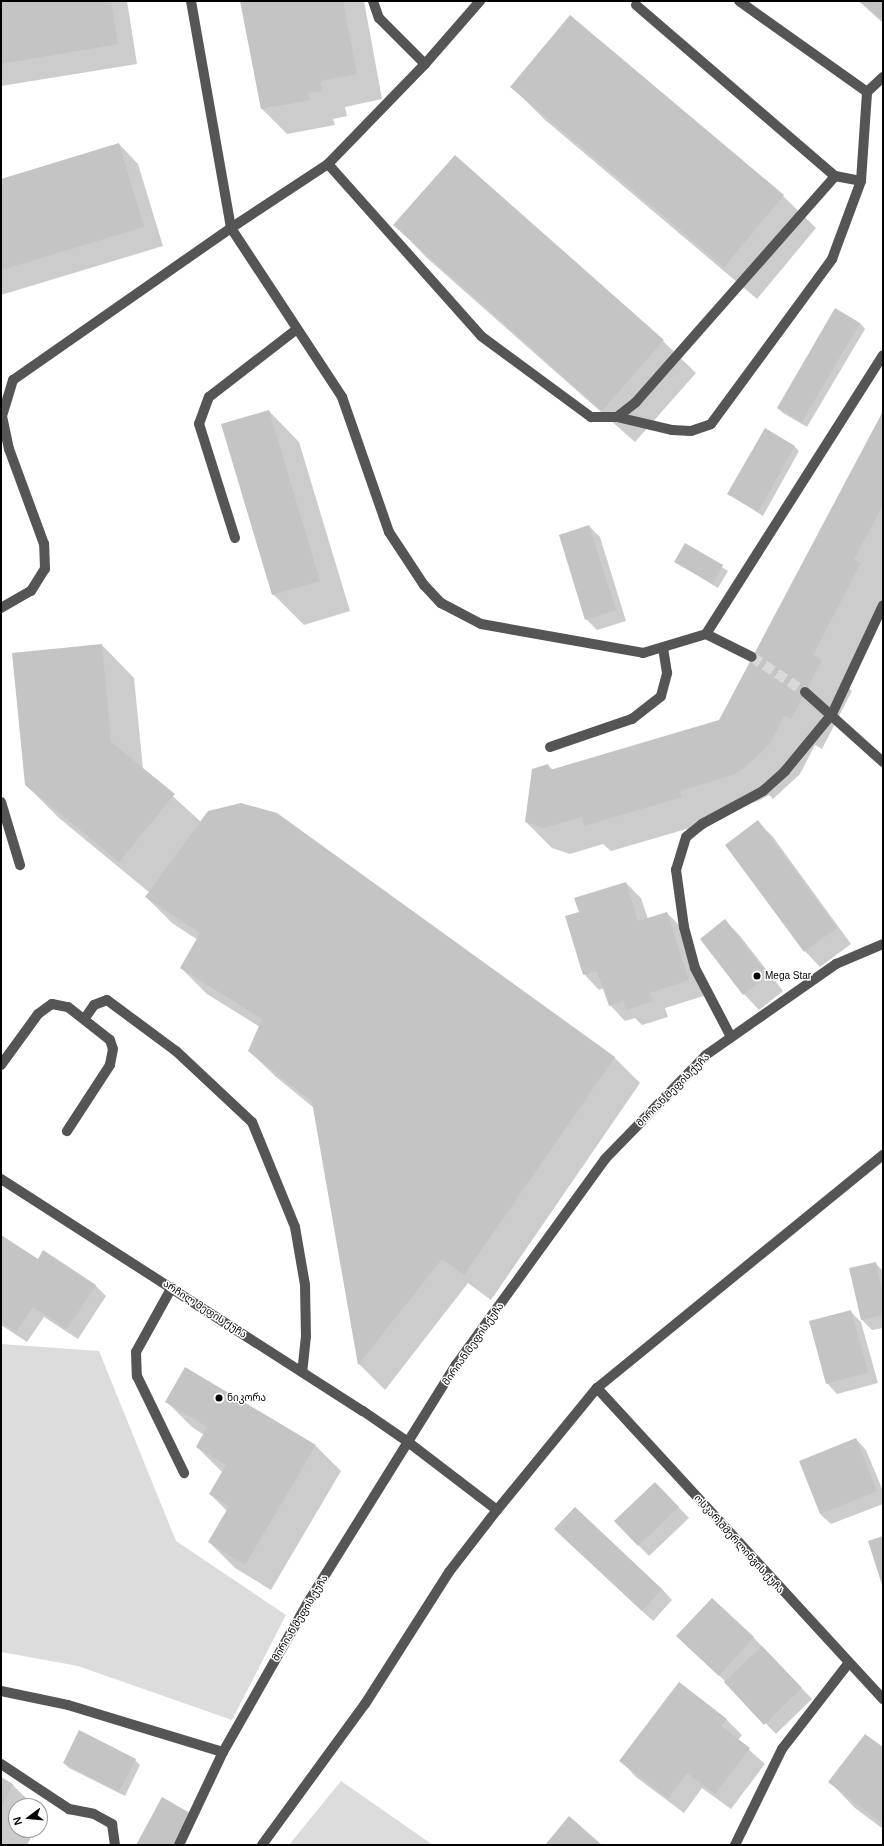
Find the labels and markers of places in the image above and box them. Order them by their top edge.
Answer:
place label: Mega Star [765,970,811,982]
marker: Mega Star [752,971,762,981]
place label: ნიკორა [227,1392,266,1404]
marker: ნიკორა [214,1393,224,1403]

